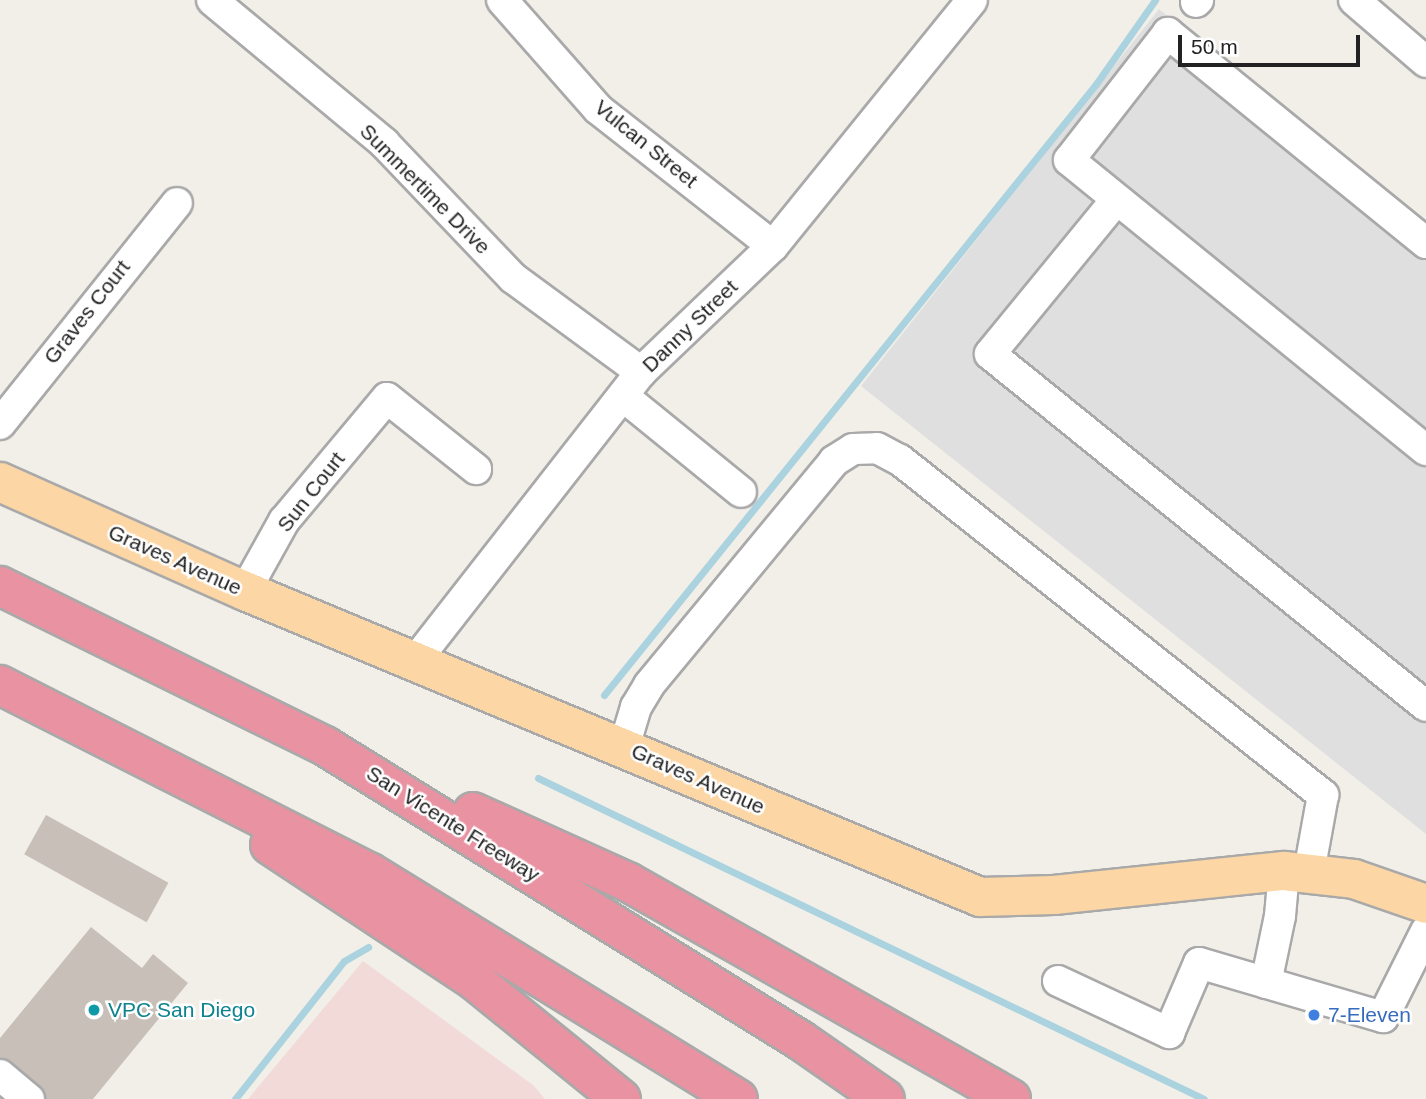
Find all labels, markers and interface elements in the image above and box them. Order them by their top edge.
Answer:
scale bar [1181,21,1363,65]
text: 50 m [1191,35,1238,58]
street label: Vulcan Street [589,95,703,193]
street label: Summertime Drive [355,119,495,259]
street label: Graves Court [39,255,135,369]
street label: Danny Street [637,274,743,378]
street label: Sun Court [272,447,350,537]
street label: Graves Avenue [104,519,246,601]
street label: Graves Avenue [627,738,769,820]
street label: San Vicente Freeway [362,761,544,887]
place label: VPC San Diego [108,997,255,1023]
marker: VPC San Diego [86,1002,102,1018]
place label: 7-Eleven [1328,1002,1411,1028]
marker: 7-Eleven [1306,1007,1322,1023]

